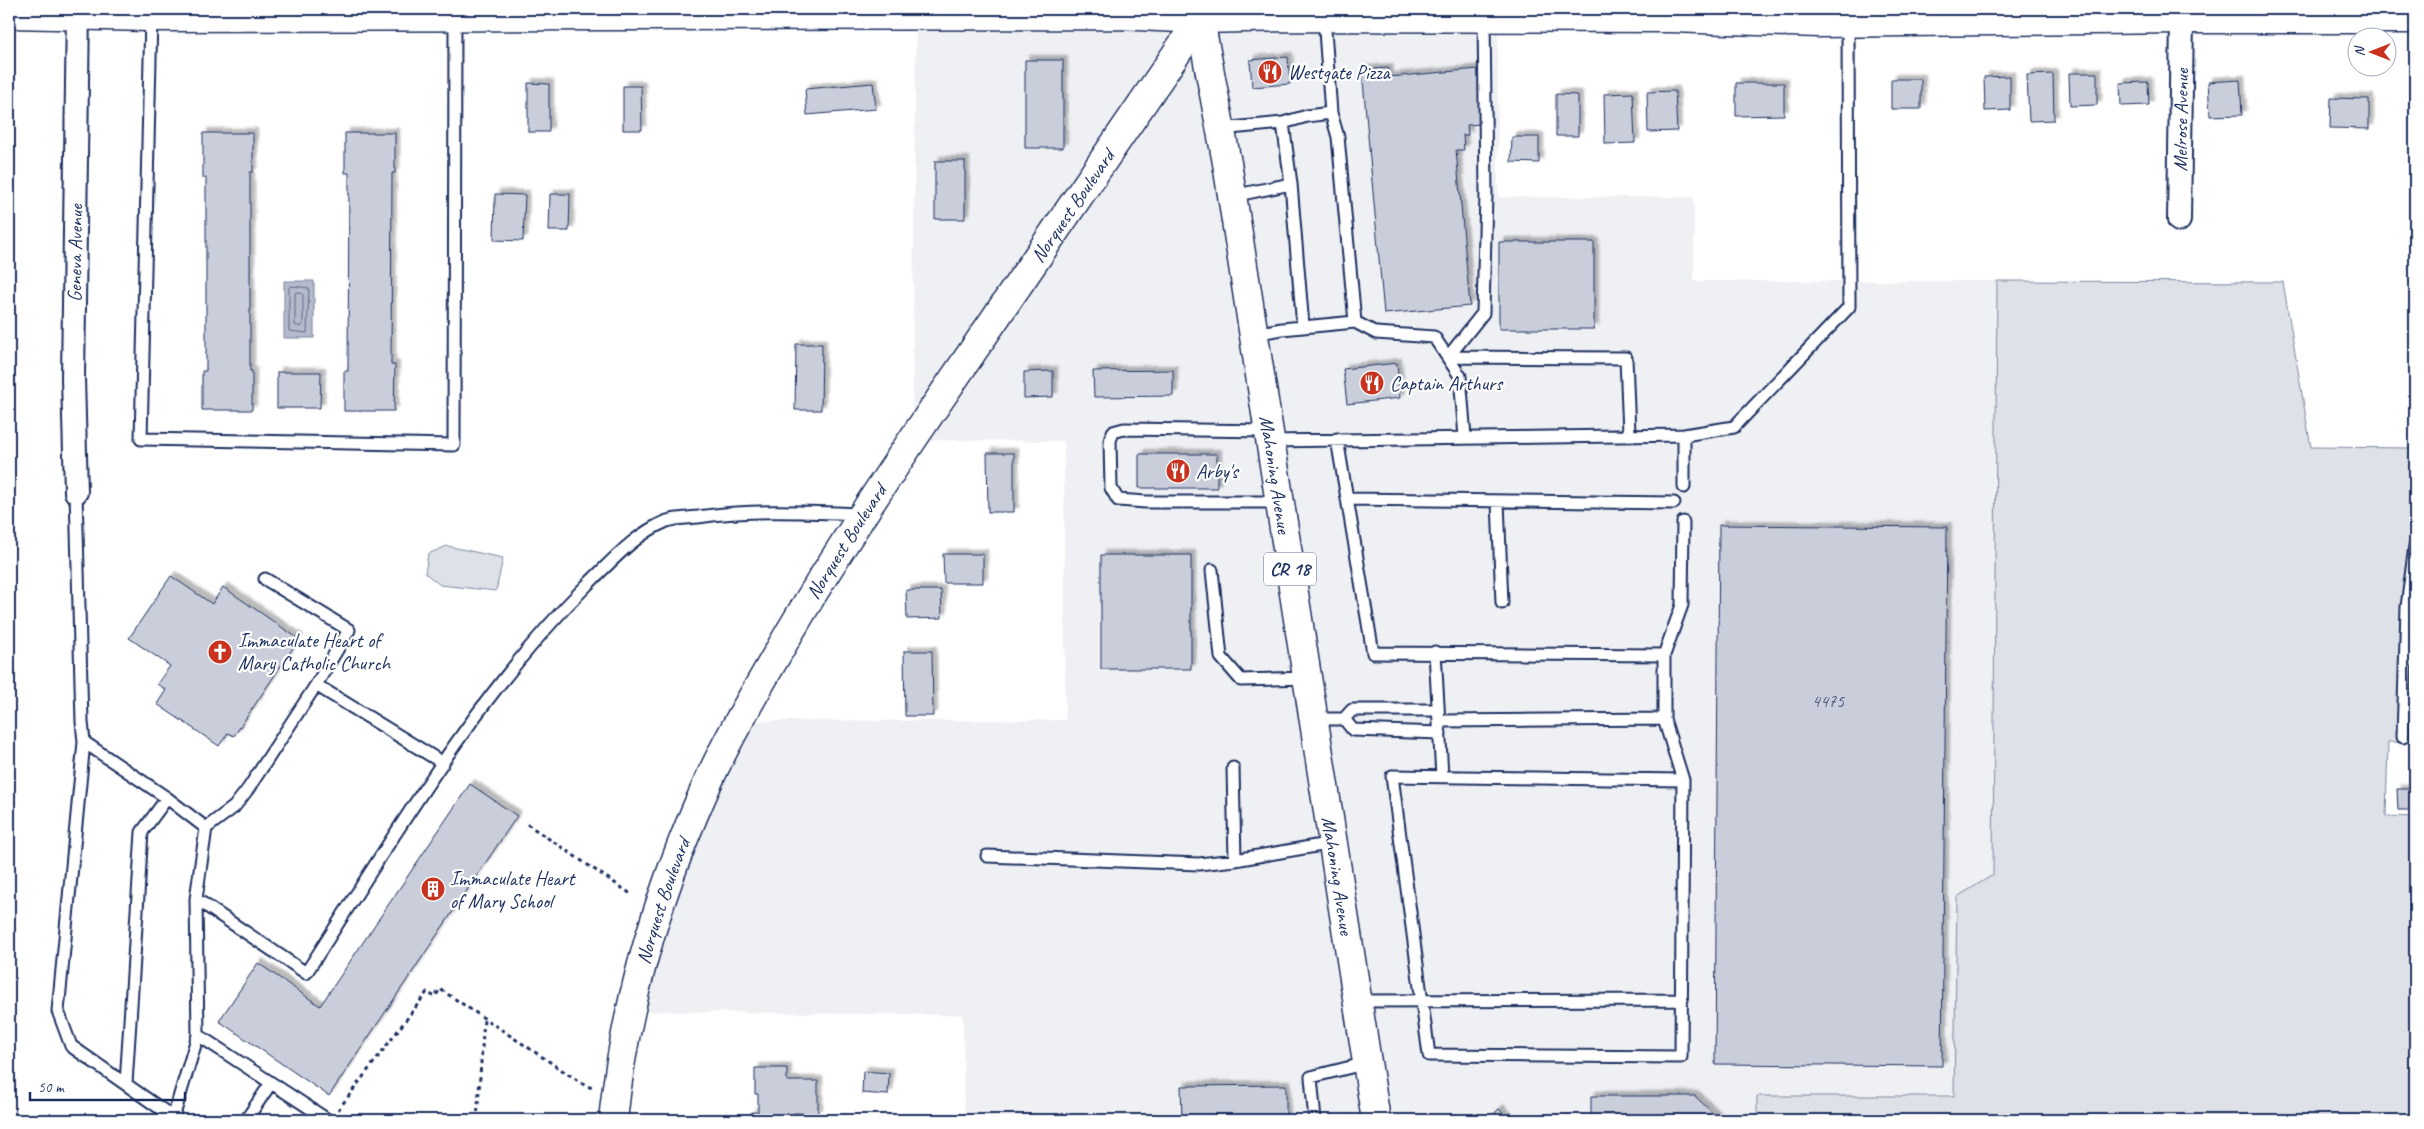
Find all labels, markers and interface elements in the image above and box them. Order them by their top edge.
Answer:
north arrow [2346,28,2396,78]
text: N [2351,45,2368,56]
restaurant icon: Westgate Pizza [1257,59,1283,85]
place label: Westgate Pizza [1288,60,1391,85]
street label: Melrose Avenue [2167,67,2194,172]
street label: Norquest Boulevard [1025,142,1122,267]
street label: Geneva Avenue [62,203,88,302]
restaurant icon: Captain Arthurs [1359,370,1385,396]
place label: Captain Arthurs [1390,371,1504,396]
street label: Mahoning Avenue [1254,414,1297,537]
restaurant icon: Arby's [1165,458,1191,484]
place label: Arby's [1196,459,1240,484]
street label: Norquest Boulevard [800,477,893,603]
road number: CR 18 [1264,552,1316,586]
place label: Immaculate Heart of Mary Catholic Church [238,628,392,676]
church icon: Immaculate Heart of Mary Catholic Church [207,639,233,665]
house number: 4475 [1812,690,1845,712]
street label: Mahoning Avenue [1316,815,1360,938]
street label: Norquest Boulevard [630,832,697,967]
place label: Immaculate Heart of Mary School [450,866,577,914]
building icon: Immaculate Heart of Mary School [420,876,446,902]
scale bar [30,1069,185,1101]
text: 50 m [38,1078,65,1097]

